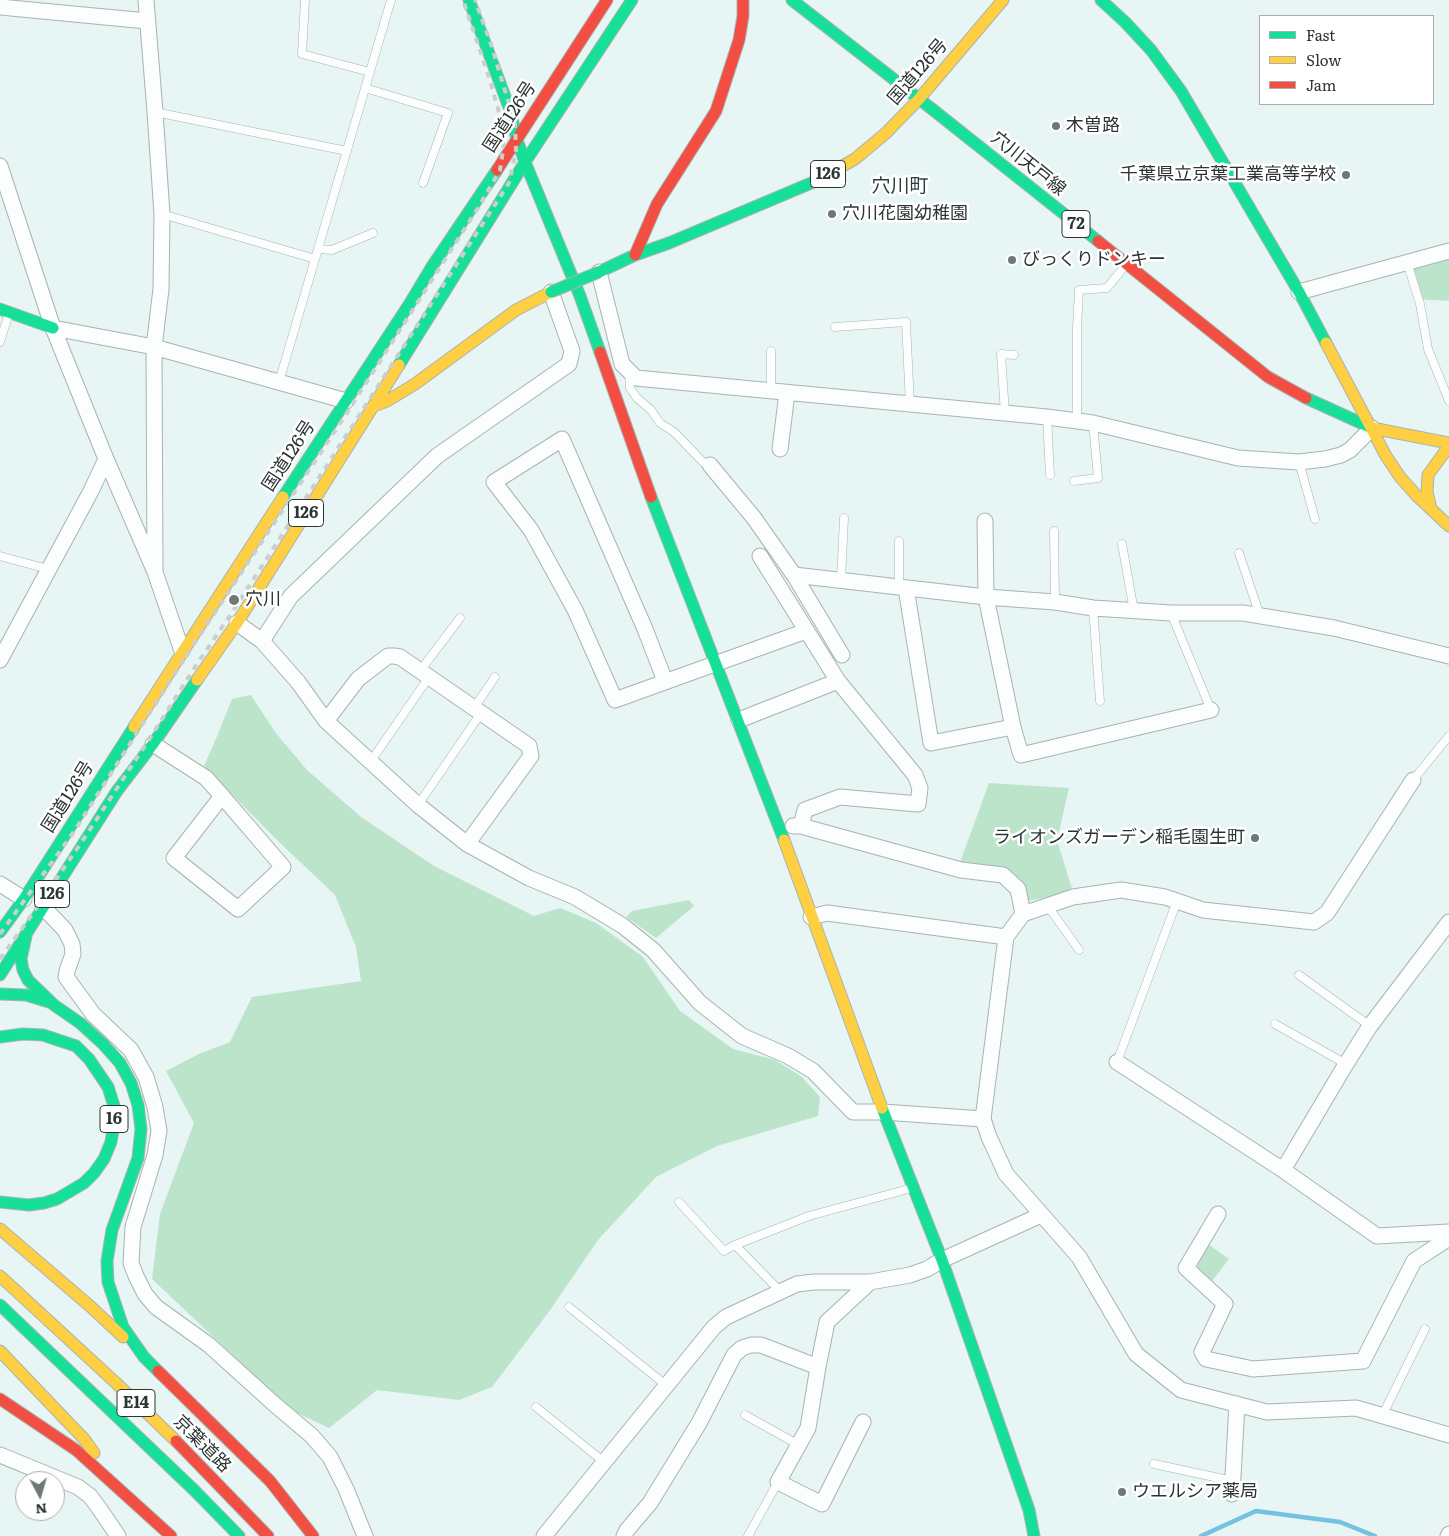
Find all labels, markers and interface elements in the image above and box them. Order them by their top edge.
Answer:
legend [1259,15,1434,105]
text: Fast [1306,23,1335,46]
street label: 国道126号 [884,35,952,109]
text: Slow [1306,48,1341,71]
text: Jam [1306,73,1336,96]
street label: 国道126号 [479,78,541,156]
place label: 木曽路 [1066,115,1120,137]
marker: 木曽路 [1050,120,1062,132]
street label: 穴川天戸線 [986,127,1070,201]
road number: 126 [810,160,846,188]
place label: 千葉県立京葉工業高等学校 [1120,164,1336,186]
marker: 千葉県立京葉工業高等学校 [1340,169,1352,181]
district label: 穴川町 [872,175,928,197]
place label: 穴川花園幼稚園 [842,203,968,225]
marker: 穴川花園幼稚園 [826,208,838,220]
road number: 72 [1062,210,1090,238]
place label: びっくりドンキー [1022,249,1166,271]
marker: びっくりドンキー [1006,254,1018,266]
street label: 国道126号 [258,417,320,495]
road number: 126 [288,499,324,526]
place label: 穴川 [245,589,281,611]
marker: 穴川 [227,593,241,607]
street label: 国道126号 [38,757,98,837]
place label: ライオンズガーデン稲毛園生町 [993,827,1245,849]
marker: ライオンズガーデン稲毛園生町 [1249,832,1261,844]
road number: 126 [34,881,70,908]
road number: 16 [100,1106,128,1132]
road number: E14 [117,1390,155,1416]
street label: 京葉道路 [169,1411,235,1477]
north arrow [15,1471,65,1521]
place label: ウエルシア薬局 [1132,1481,1258,1503]
marker: ウエルシア薬局 [1116,1486,1128,1498]
text: N [35,1499,48,1520]

